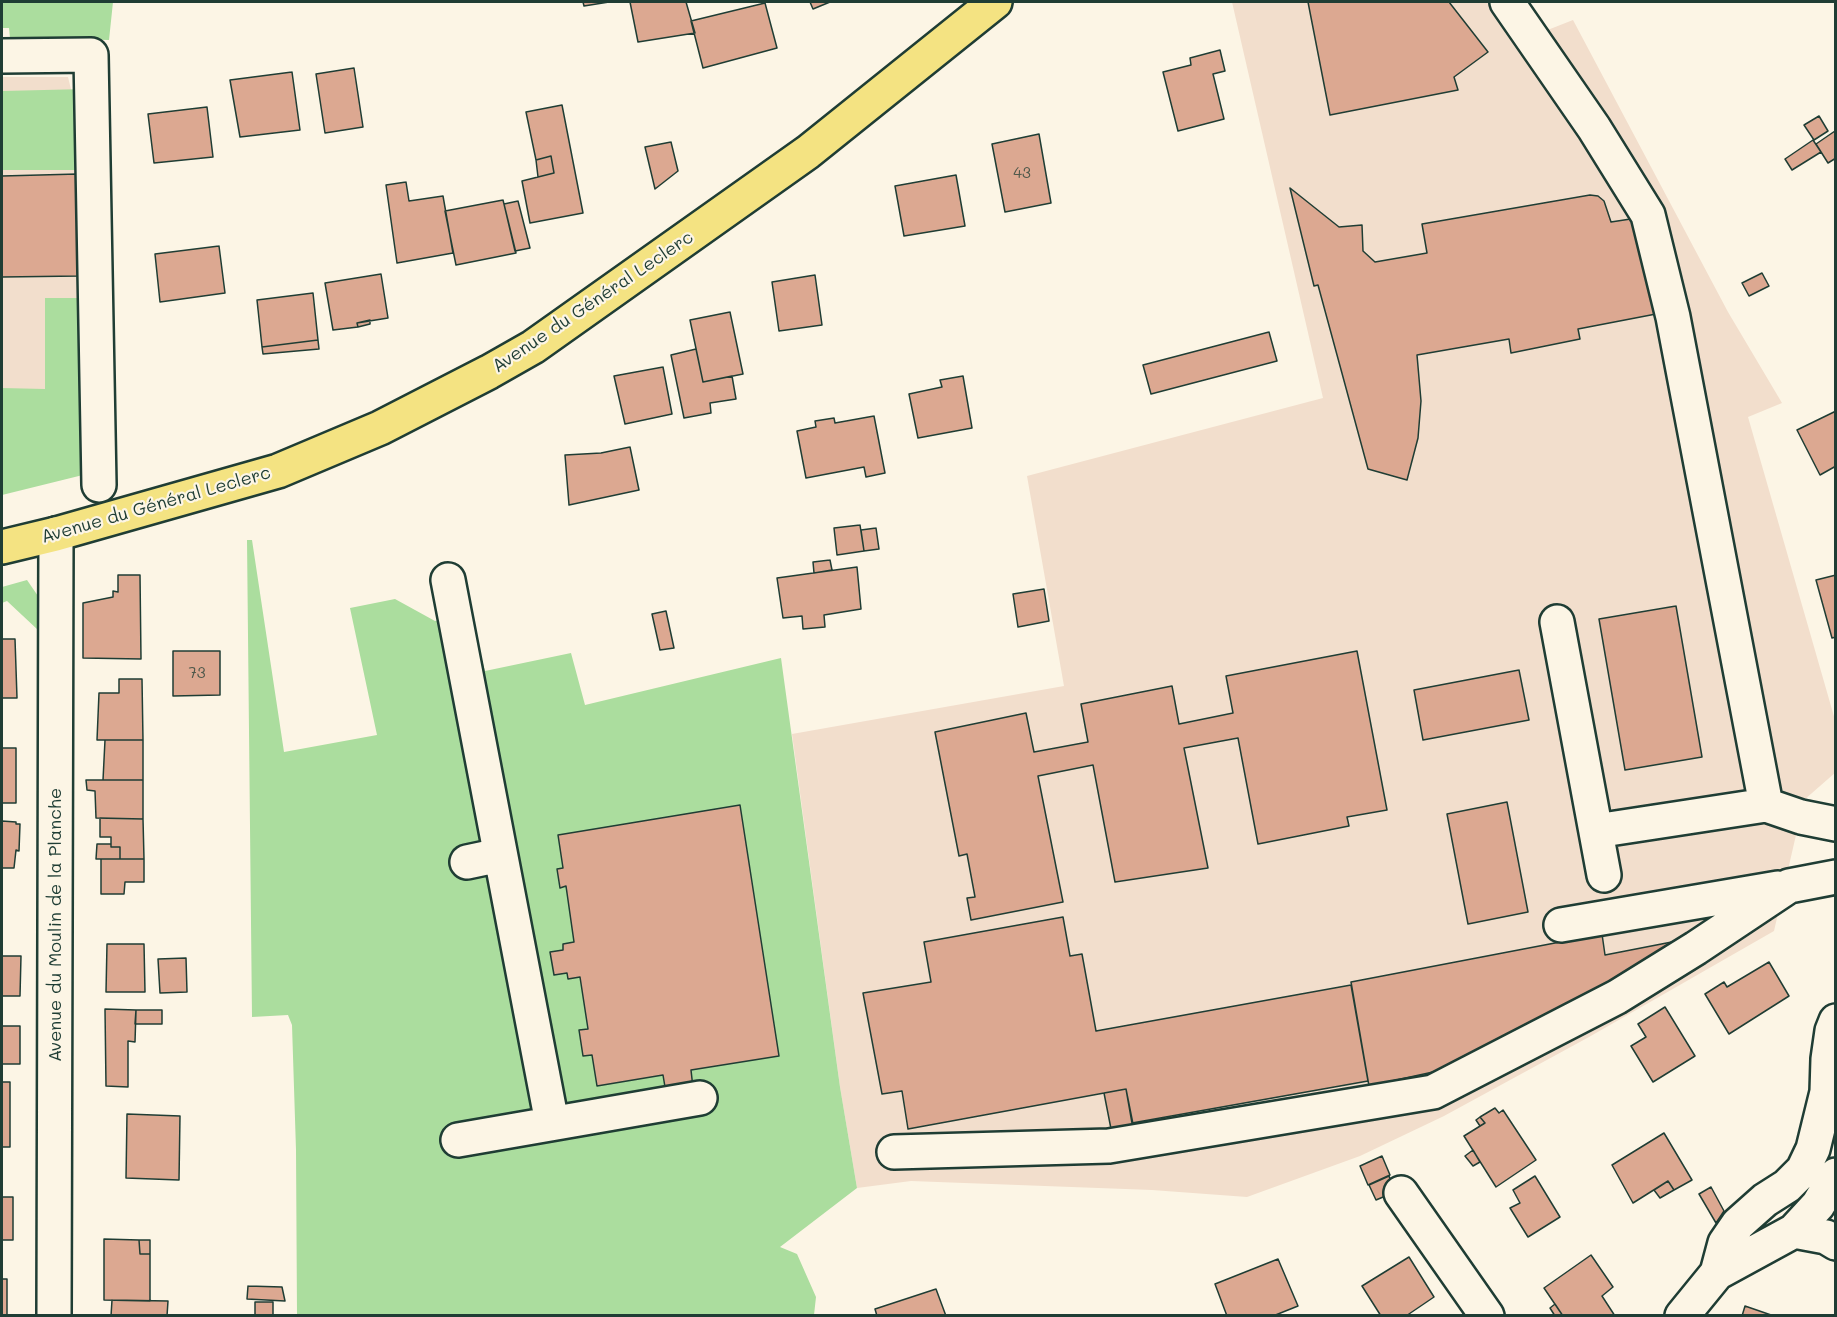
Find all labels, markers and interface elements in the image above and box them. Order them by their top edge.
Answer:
house number: 43 [1013,164,1031,182]
street label: Avenue du Général Leclerc [488,227,698,377]
street label: Avenue du Général Leclerc [39,462,273,548]
house number: 73 [188,664,206,682]
street label: Avenue du Moulin de la Planche [44,788,66,1062]

